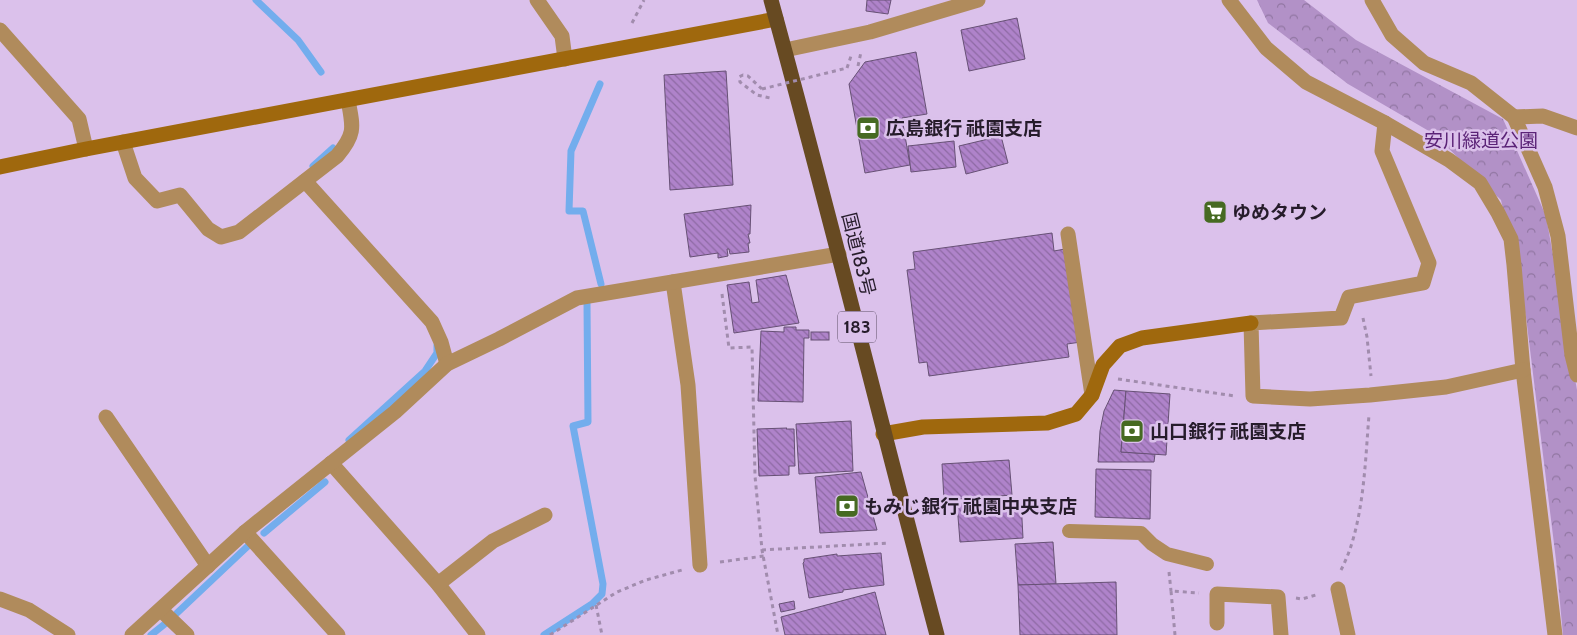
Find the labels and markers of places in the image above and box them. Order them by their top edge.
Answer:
bank icon: 広島銀行 祇園支店 [855,115,881,141]
place label: 広島銀行 祇園支店 [886,117,1042,140]
supermarket icon: ゆめタウン [1202,199,1228,225]
place label: ゆめタウン [1232,201,1327,224]
bank icon: 山口銀行 祇園支店 [1119,418,1145,444]
place label: 山口銀行 祇園支店 [1150,420,1306,443]
bank icon: もみじ銀行 祇園中央支店 [834,493,860,519]
place label: もみじ銀行 祇園中央支店 [864,495,1077,518]

